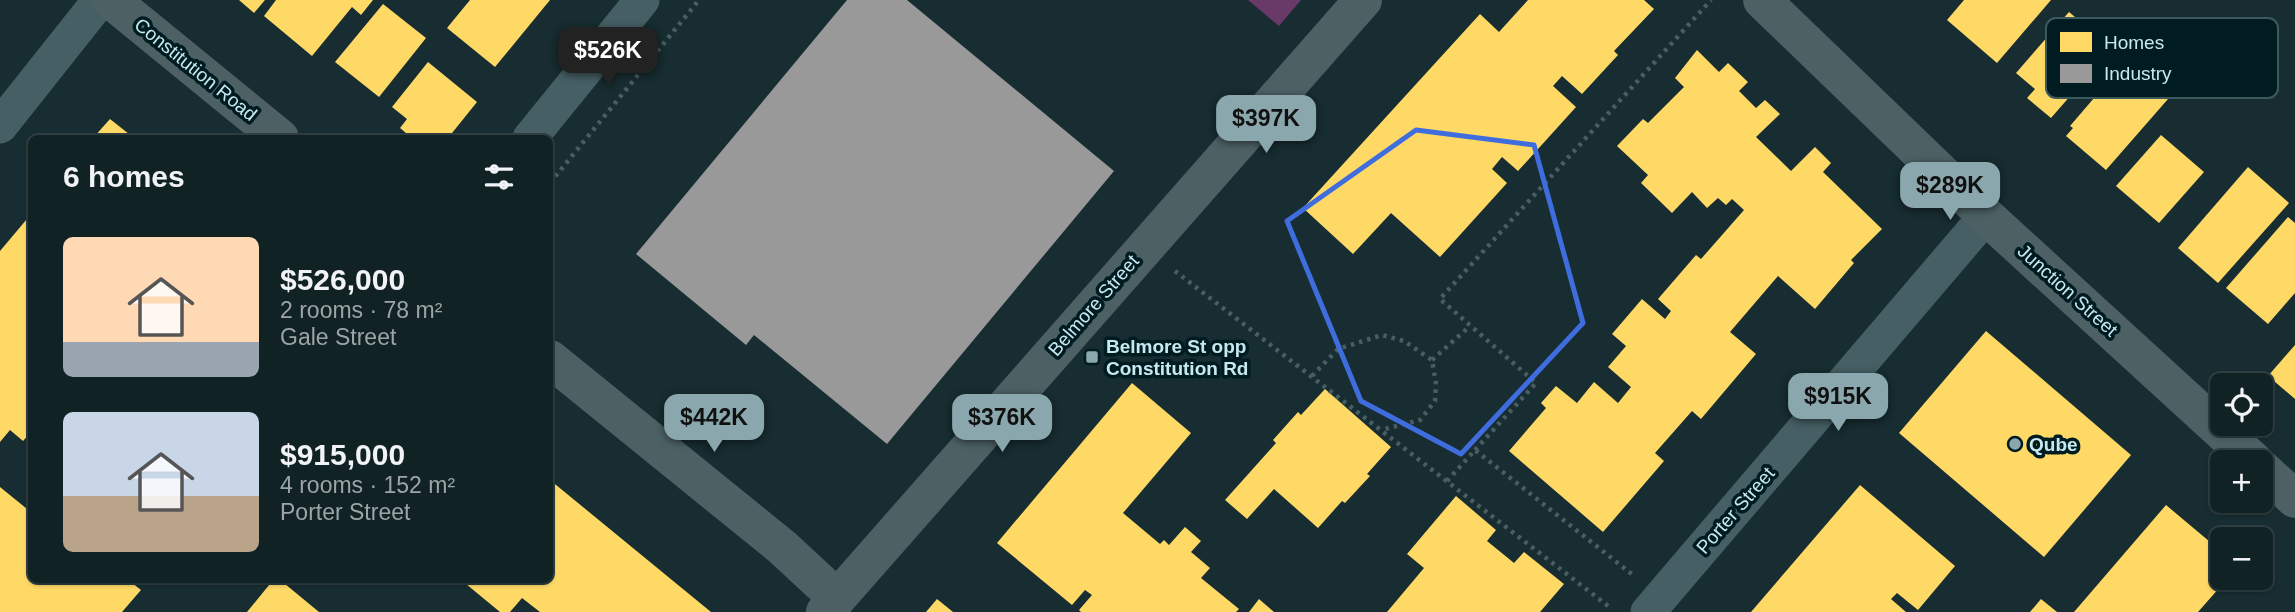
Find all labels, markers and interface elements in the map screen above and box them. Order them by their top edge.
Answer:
street label: Constitution Road [130,14,261,125]
legend [2046,18,2278,98]
pin: $526K [559,28,657,87]
text: Homes [2104,32,2164,53]
text: $526K [574,37,642,63]
text: Industry [2104,63,2172,84]
pin: $397K [1217,96,1315,155]
text: $397K [1232,105,1300,131]
icon: filters [480,158,518,196]
text: 6 homes [63,160,185,193]
pin: $289K [1901,162,1999,222]
text: $289K [1916,172,1984,198]
street label: Junction Street [2014,240,2122,341]
street label: Belmore Street [1044,250,1143,360]
text: $526,000 [280,263,405,296]
icon: home [119,265,203,349]
text: 2 rooms · 78 m² [280,297,442,323]
text: Gale Street [280,324,396,350]
place label: Belmore St opp Constitution Rd [1106,336,1248,379]
marker: Belmore St opp Constitution Rd [1084,349,1100,365]
map controls [2210,373,2273,590]
button: locate [2210,373,2273,436]
pin: $915K [1789,374,1887,433]
text: $915K [1804,383,1872,409]
pin: $442K [665,394,763,454]
pin: $376K [953,394,1051,454]
text: $442K [680,404,748,430]
text: $376K [968,404,1036,430]
place label: Qube [2029,434,2078,455]
marker: Qube [2007,436,2023,452]
text: $915,000 [280,438,405,471]
icon: home [119,440,203,524]
button: + [2210,450,2273,513]
street label: Porter Street [1692,462,1779,558]
text: 4 rooms · 152 m² [280,472,455,498]
text: Porter Street [280,499,410,525]
button: − [2210,527,2273,590]

